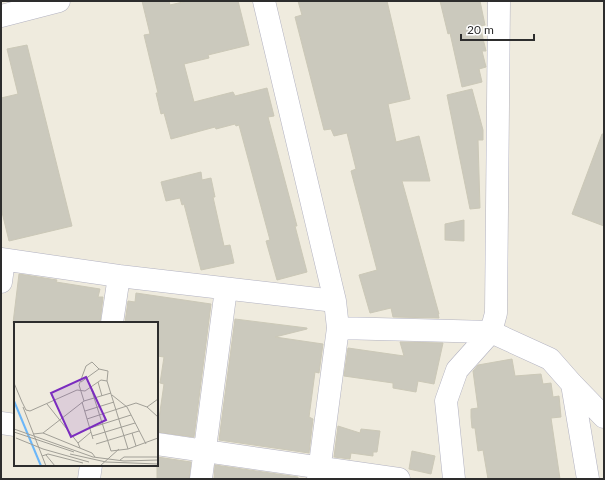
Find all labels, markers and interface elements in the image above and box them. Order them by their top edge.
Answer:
scale bar [461,16,534,42]
text: 20 m [467,22,494,37]
inset map [14,322,158,466]

